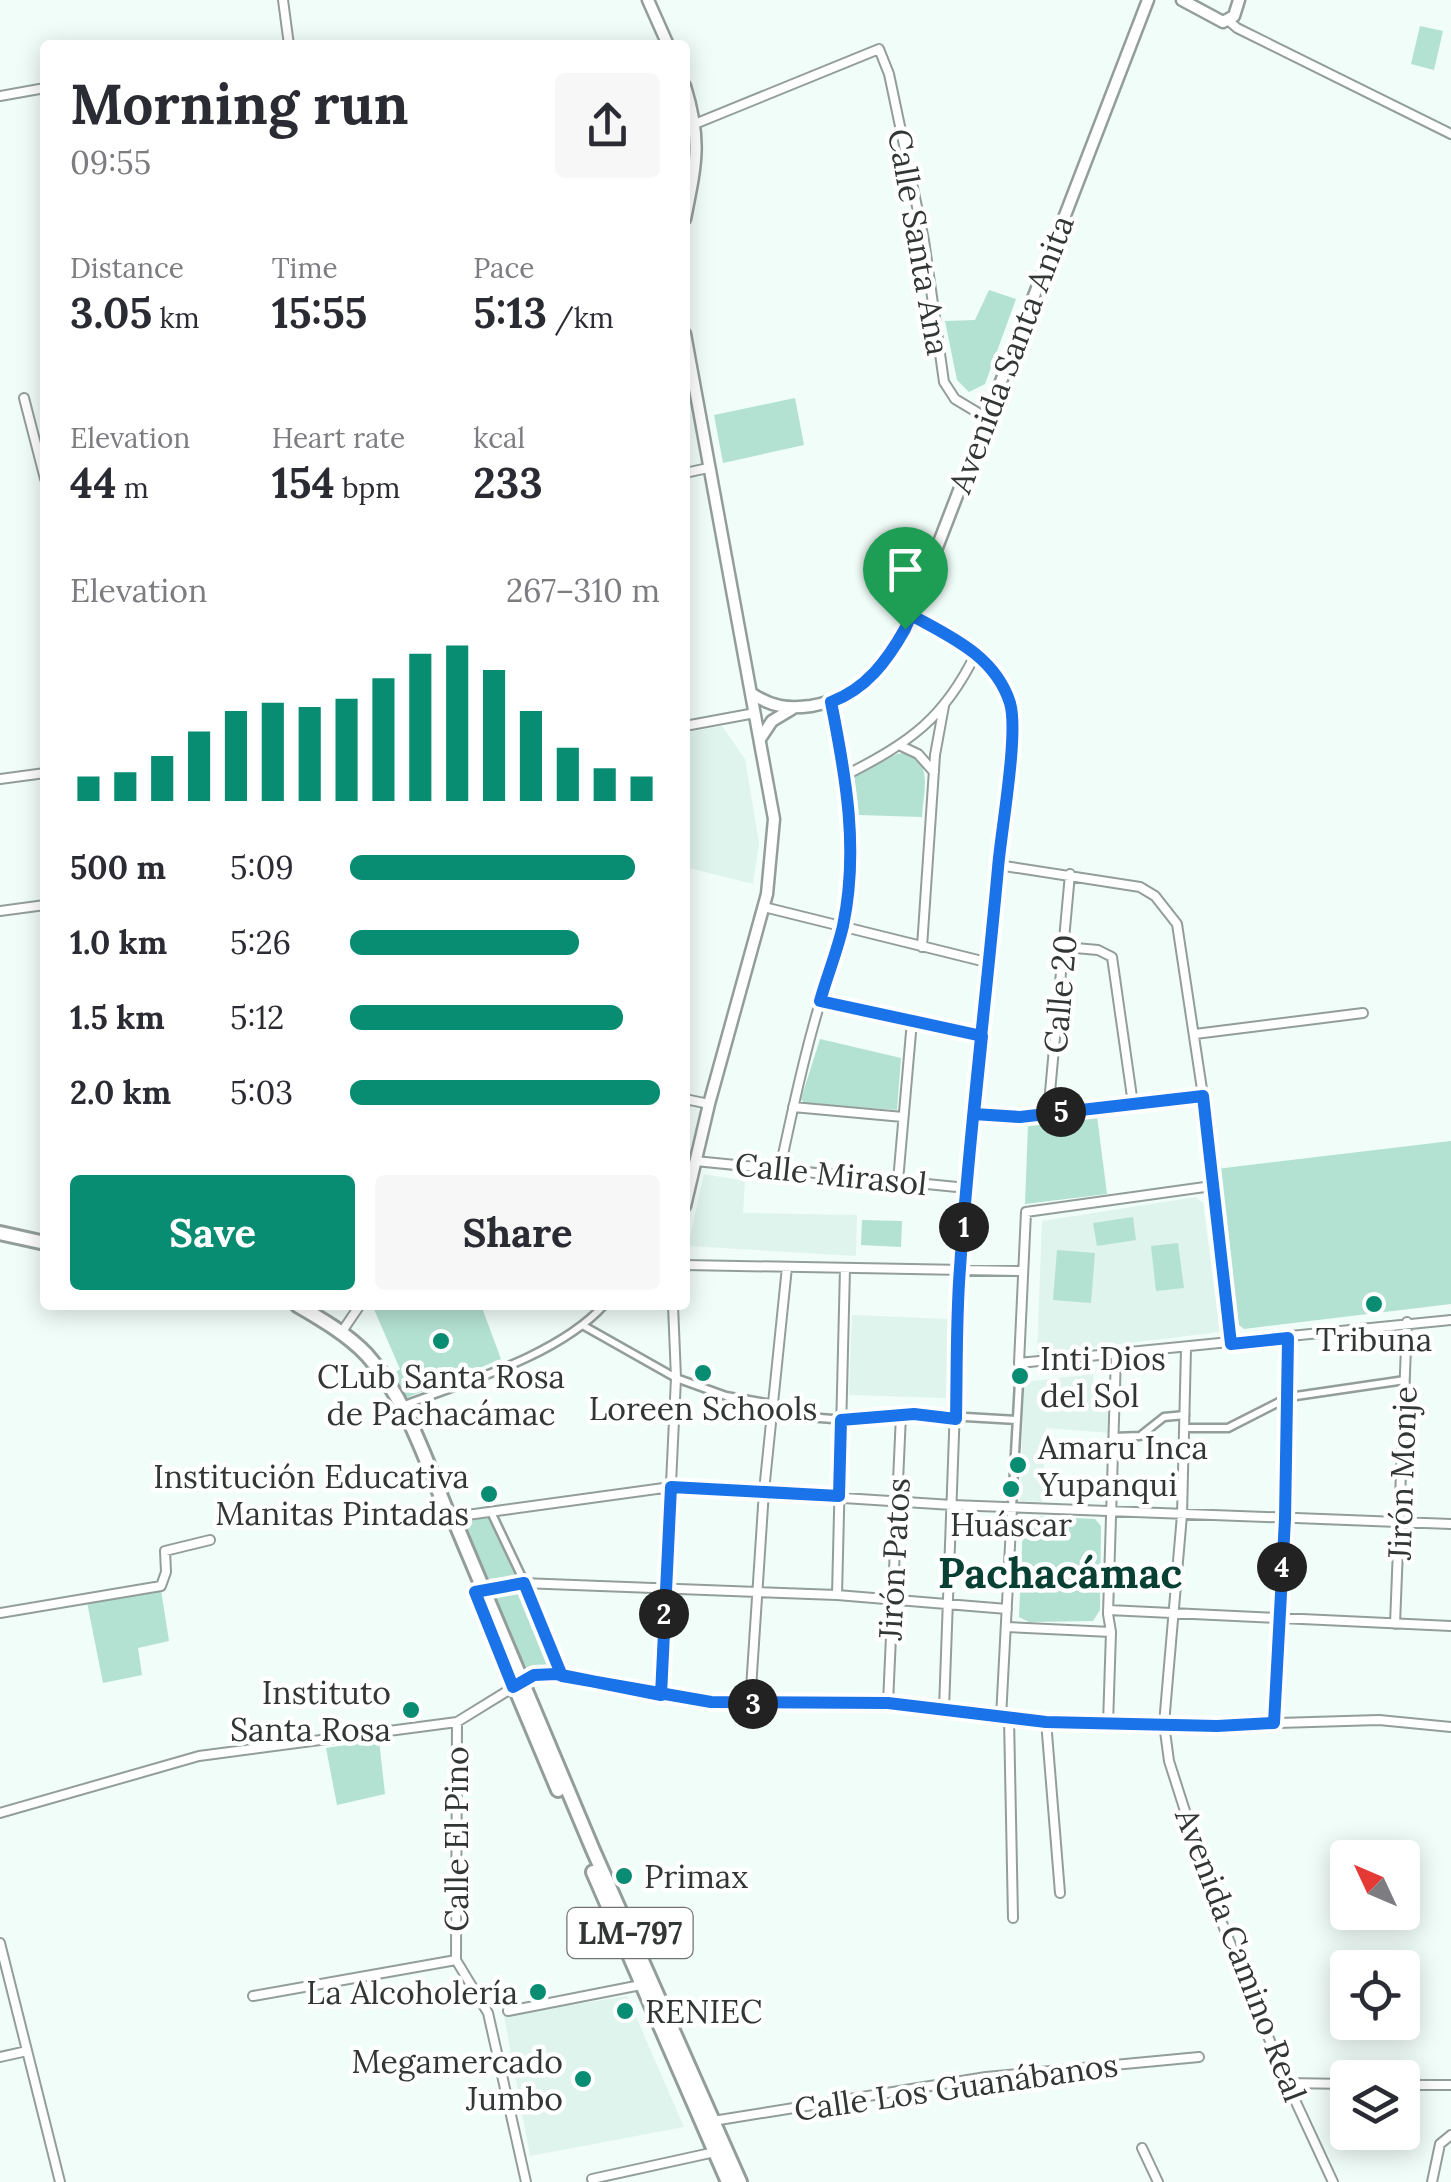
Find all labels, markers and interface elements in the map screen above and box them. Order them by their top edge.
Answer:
text: Morning run [70,69,408,139]
button: share [555,73,660,178]
street label: Calle Santa Ana [879,126,959,358]
text: 09:55 [70,142,151,183]
street label: Avenida Santa Anita [939,209,1083,500]
text: Distance [70,250,184,286]
text: Time [272,250,338,286]
text: Pace [473,250,534,286]
text: 3.05 [70,286,152,340]
text: 15:55 [272,286,367,340]
text: 5:13 [473,286,547,340]
text: km [152,300,200,336]
text: /km [547,300,614,336]
text: Elevation [70,420,190,456]
text: Heart rate [272,420,405,456]
text: kcal [473,420,525,456]
text: 44 [70,456,116,510]
text: 154 [272,456,335,510]
text: 233 [473,456,543,510]
text: m [116,470,149,506]
text: bpm [335,470,400,506]
pin [863,527,948,630]
icon: arrive [878,542,933,597]
text: Elevation [70,570,207,611]
text: 267–310 m [506,570,660,611]
text: 500 m [70,847,166,888]
text: 5:09 [230,847,294,888]
text: 1.0 km [70,922,167,963]
text: 5:26 [230,922,291,963]
street label: Calle 20 [1034,933,1086,1055]
text: 1.5 km [70,997,165,1038]
text: 5:12 [230,997,284,1038]
text: 2.0 km [70,1072,171,1113]
text: 5:03 [230,1072,293,1113]
pin: 5 [1036,1087,1086,1137]
text: 5 [1053,1094,1069,1130]
street label: Calle Mirasol [733,1144,929,1204]
button: Save [70,1175,355,1290]
button: Share [375,1175,660,1290]
pin: 1 [939,1202,989,1252]
text: 1 [958,1209,970,1245]
marker: Tribuna [1363,1293,1385,1315]
place label: Tribuna [1316,1319,1432,1360]
marker: CLub Santa Rosa de Pachacámac [430,1330,452,1352]
place label: Inti Dios del Sol [1040,1338,1166,1416]
place label: CLub Santa Rosa de Pachacámac [317,1356,565,1434]
marker: Loreen Schools [692,1362,714,1384]
marker: Inti Dios del Sol [1009,1365,1031,1387]
street label: Jirón Monje [1378,1385,1426,1562]
place label: Loreen Schools [589,1388,817,1429]
place label: Amaru Inca Yupanqui [1037,1427,1208,1505]
marker: Amaru Inca Yupanqui [1007,1454,1029,1476]
place label: Institución Educativa Manitas Pintadas [153,1456,469,1534]
street label: Jirón Patos [869,1477,919,1642]
marker: Huáscar [1000,1478,1022,1500]
marker: Institución Educativa Manitas Pintadas [478,1483,500,1505]
place label: Huáscar [950,1504,1072,1545]
pin: 4 [1257,1542,1307,1592]
district label: Pachacámac [938,1546,1182,1600]
text: 4 [1274,1549,1290,1585]
pin: 2 [639,1589,689,1639]
text: 2 [657,1596,671,1632]
place label: Instituto Santa Rosa [230,1672,391,1750]
pin: 3 [728,1679,778,1729]
text: 3 [745,1686,761,1722]
marker: Instituto Santa Rosa [400,1699,422,1721]
street label: Calle El Pino [436,1746,477,1932]
street label: Avenida Camino Real [1166,1802,1316,2107]
north arrow [1330,1840,1420,1930]
map controls [1330,1840,1420,2150]
place label: Primax [644,1856,748,1897]
marker: Primax [613,1865,635,1887]
road number: LM-797 [568,1908,692,1958]
button: locate [1330,1950,1420,2040]
place label: La Alcoholería [306,1972,518,2013]
marker: La Alcoholería [527,1981,549,2003]
place label: RENIEC [645,1991,762,2032]
marker: RENIEC [614,2000,636,2022]
place label: Megamercado Jumbo [351,2041,563,2119]
street label: Calle Los Guanábanos [791,2044,1121,2130]
button: layers [1330,2060,1420,2150]
marker: Megamercado Jumbo [572,2068,594,2090]

